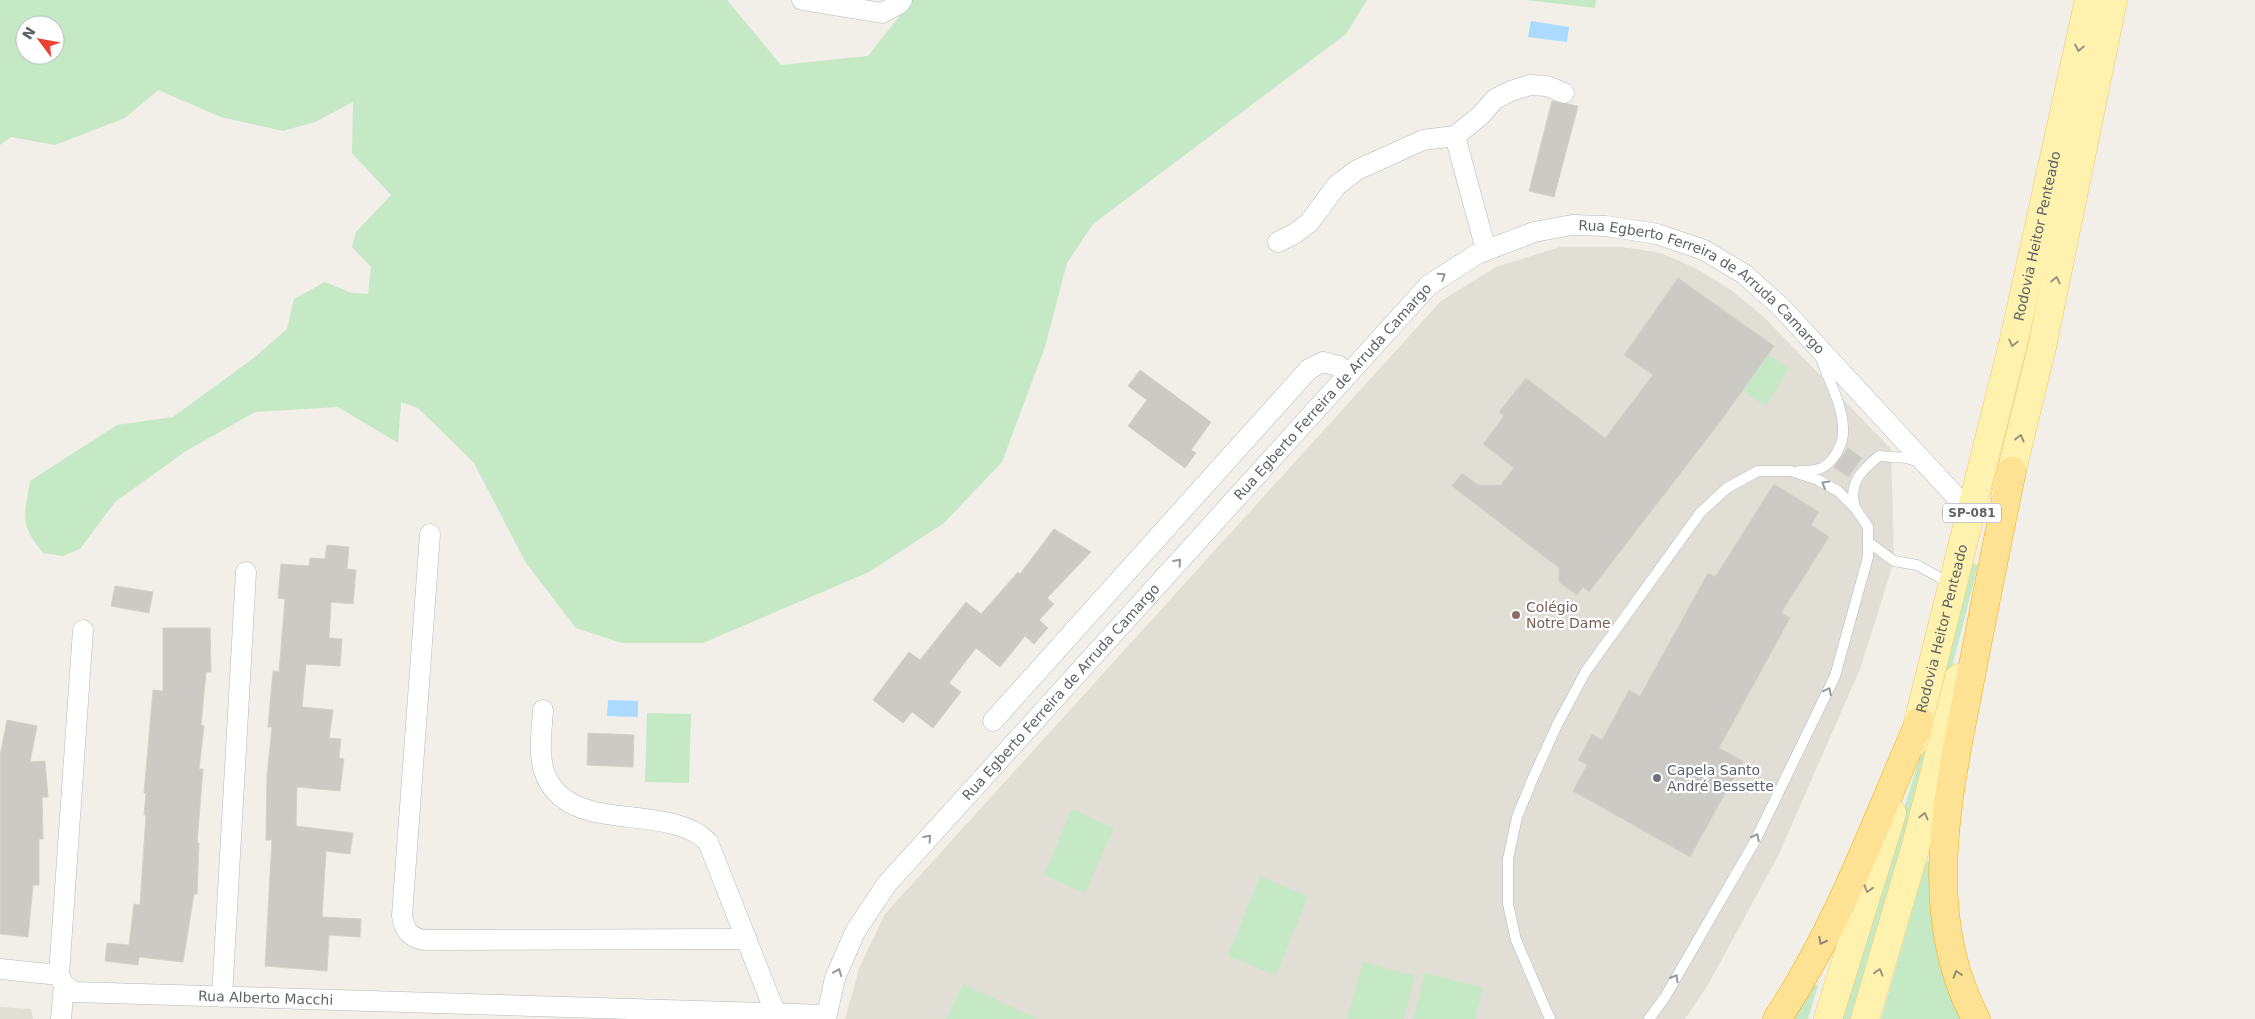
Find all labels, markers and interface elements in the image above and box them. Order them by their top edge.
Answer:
north arrow [15,15,65,65]
text: N [19,24,39,42]
one-way arrow [2074,43,2085,52]
street label: Rodovia Heitor Penteado [2010,150,2063,322]
street label: Rua Egberto Ferreira de Arruda Camargo [1578,217,1828,357]
one-way arrow [1437,273,1446,283]
one-way arrow [2050,275,2060,284]
street label: Rua Egberto Ferreira de Arruda Camargo [1231,280,1435,503]
one-way arrow [2008,338,2019,347]
one-way arrow [2014,434,2025,443]
one-way arrow [1821,480,1830,490]
road number: SP-081 [1943,503,2001,522]
street label: Rodovia Heitor Penteado [1913,543,1971,715]
one-way arrow [1172,559,1181,568]
street label: Rua Egberto Ferreira de Arruda Camargo [959,580,1163,803]
place label: Colégio Notre Dame [1526,599,1611,631]
marker: Colégio Notre Dame [1510,609,1522,621]
one-way arrow [1822,688,1832,697]
place label: Capela Santo André Bessette [1667,762,1774,794]
marker: Capela Santo André Bessette [1651,772,1663,784]
one-way arrow [1918,812,1928,820]
one-way arrow [1750,834,1760,843]
one-way arrow [922,835,931,844]
one-way arrow [1864,884,1874,892]
one-way arrow [1818,936,1828,945]
one-way arrow [832,968,842,977]
one-way arrow [1874,969,1884,977]
one-way arrow [1952,971,1962,979]
one-way arrow [1669,975,1679,984]
street label: Rua Alberto Macchi [198,988,333,1008]

